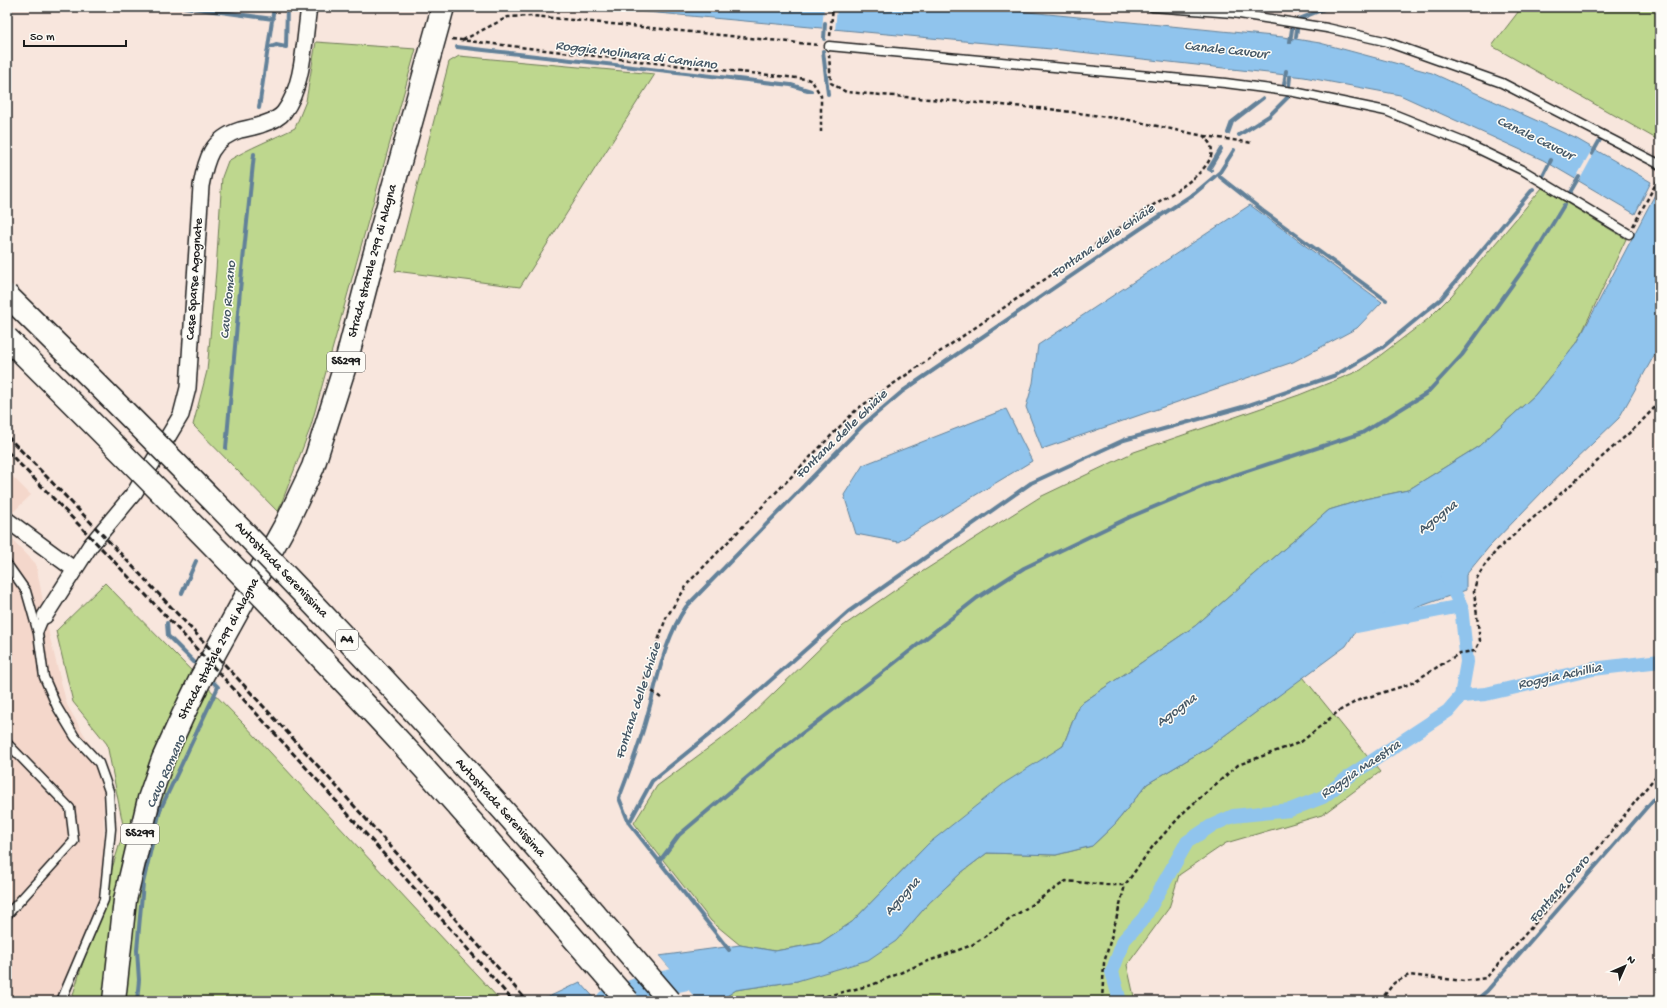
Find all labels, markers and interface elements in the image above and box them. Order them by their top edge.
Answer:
scale bar [24,22,126,48]
text: 50 m [30,31,55,45]
water label: Roggia Molinara di Camiano [554,38,719,74]
water label: Canale Cavour [1183,38,1272,64]
water label: Canale Cavour [1494,113,1579,166]
street label: Strada statale 299 di Alagna [345,182,401,339]
water label: Fontana delle Ghiaie [1048,200,1159,283]
street label: Case Sparse Agognate [183,217,207,341]
water label: Cavo Romano [217,260,241,340]
road number: SS299 [327,352,365,372]
water label: Fontana delle Ghiaie [792,386,892,483]
water label: Agogna [1415,496,1462,539]
street label: Autostrada Serenissima [231,519,331,622]
street label: Strada statale 299 di Alagna [175,575,263,722]
road number: A4 [336,630,358,650]
water label: Fontana delle Ghiaie [612,640,666,762]
water label: Roggia Achillia [1517,660,1605,694]
water label: Agogna [1153,690,1202,731]
water label: Cavo Romano [143,732,191,811]
water label: Roggia Maestra [1318,736,1405,803]
street label: Autostrada Serenissima [452,756,549,861]
road number: SS299 [121,824,159,844]
water label: Fontana Orero [1526,852,1595,928]
water label: Agogna [881,873,925,920]
north arrow [1605,946,1645,986]
text: N [1624,954,1637,967]

